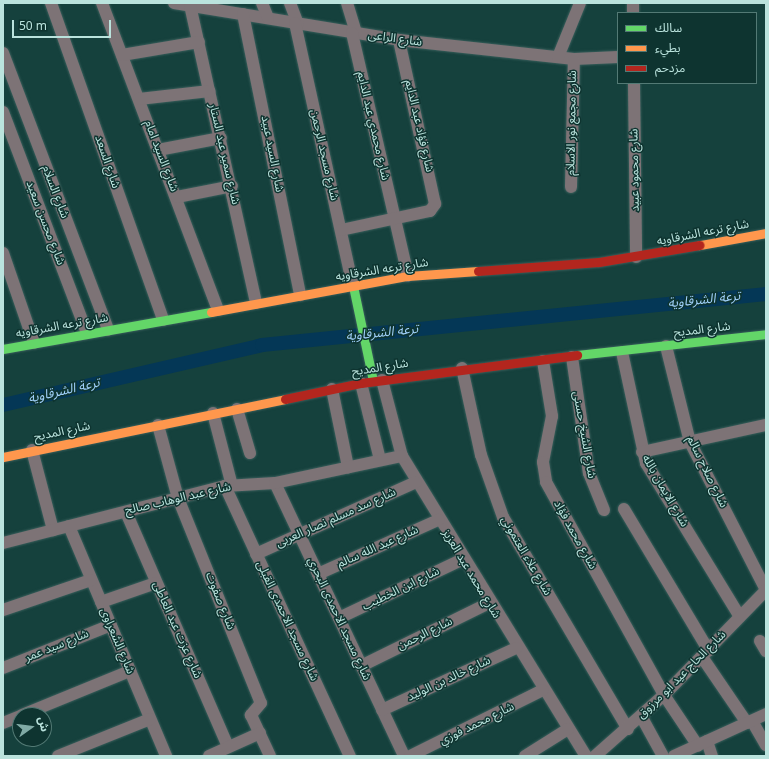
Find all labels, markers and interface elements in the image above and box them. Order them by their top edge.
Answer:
scale bar [14,12,113,38]
legend [617,12,757,84]
text: 50 m [19,14,47,39]
text: سالك [655,16,682,41]
street label: شارع الراعى [367,28,423,50]
text: بطيء [655,36,681,61]
text: مزدحم [655,56,685,81]
street label: شارع محمدي عبد الدايم [353,70,393,182]
street label: شارع مجمع نور الاسلام [564,70,580,176]
street label: شارع فؤاد عبد الدايم [401,78,437,174]
street label: شارع سمير عبد الستار [205,102,243,206]
street label: شارع مسجد الرحمن [307,108,341,202]
street label: شارع السيد عبيد [258,115,286,193]
street label: شارع السيد امام [141,118,181,194]
street label: شارع محمود عبيد [627,128,643,212]
street label: شارع السعد [91,134,123,190]
street label: شارع السلام [38,163,72,221]
street label: شارع محسن سعيد [22,179,68,267]
street label: شارع ترعه الشرقاويه [656,217,750,249]
street label: شارع ترعه الشرقاويه [335,256,429,284]
water label: ترعة الشرقاوية [667,288,741,312]
street label: شارع ترعه الشرقاويه [15,311,109,341]
street label: شارع المديح [673,319,731,341]
water label: ترعة الشرقاوية [345,321,419,345]
street label: شارع المديح [351,356,409,380]
water label: ترعة الشرقاوية [27,375,101,407]
street label: شارع الشيخ حسنى [569,390,599,480]
street label: شارع المديح [33,419,91,445]
street label: شارع صلاح سالم [683,434,731,510]
street label: شارع الايمان بالله [639,452,691,530]
street label: شارع عبد الوهاب صالح [124,480,232,518]
street label: شارع سد مسلم نصار العربى [274,485,398,551]
street label: شارع محمد فؤاد [550,498,600,572]
street label: شارع علاء العتموني [497,514,555,598]
street label: شارع عبد الله سالم [335,523,421,571]
street label: شارع محمد عبد العزيز [439,527,503,621]
street label: شارع مسجد الاحمدى البحري [304,555,374,683]
street label: شارع مسجد الاحمدى القبلى [253,559,321,683]
street label: شارع ابن الخطيب [360,564,442,614]
street label: شارع صفوت [202,570,238,632]
street label: شارع عزت عبد العاطى [149,579,205,681]
street label: شارع الشعراوى [97,606,137,676]
street label: شارع الرحمن [395,614,455,654]
street label: شارع سيد عمر [23,627,91,665]
street label: شارع الحاج عيد ابو مرزوق [635,628,729,722]
street label: شارع خالد بن الوليد [405,653,493,705]
street label: شارع محمد فوزي [437,700,517,748]
north arrow [12,707,52,747]
text: ش [30,714,56,734]

